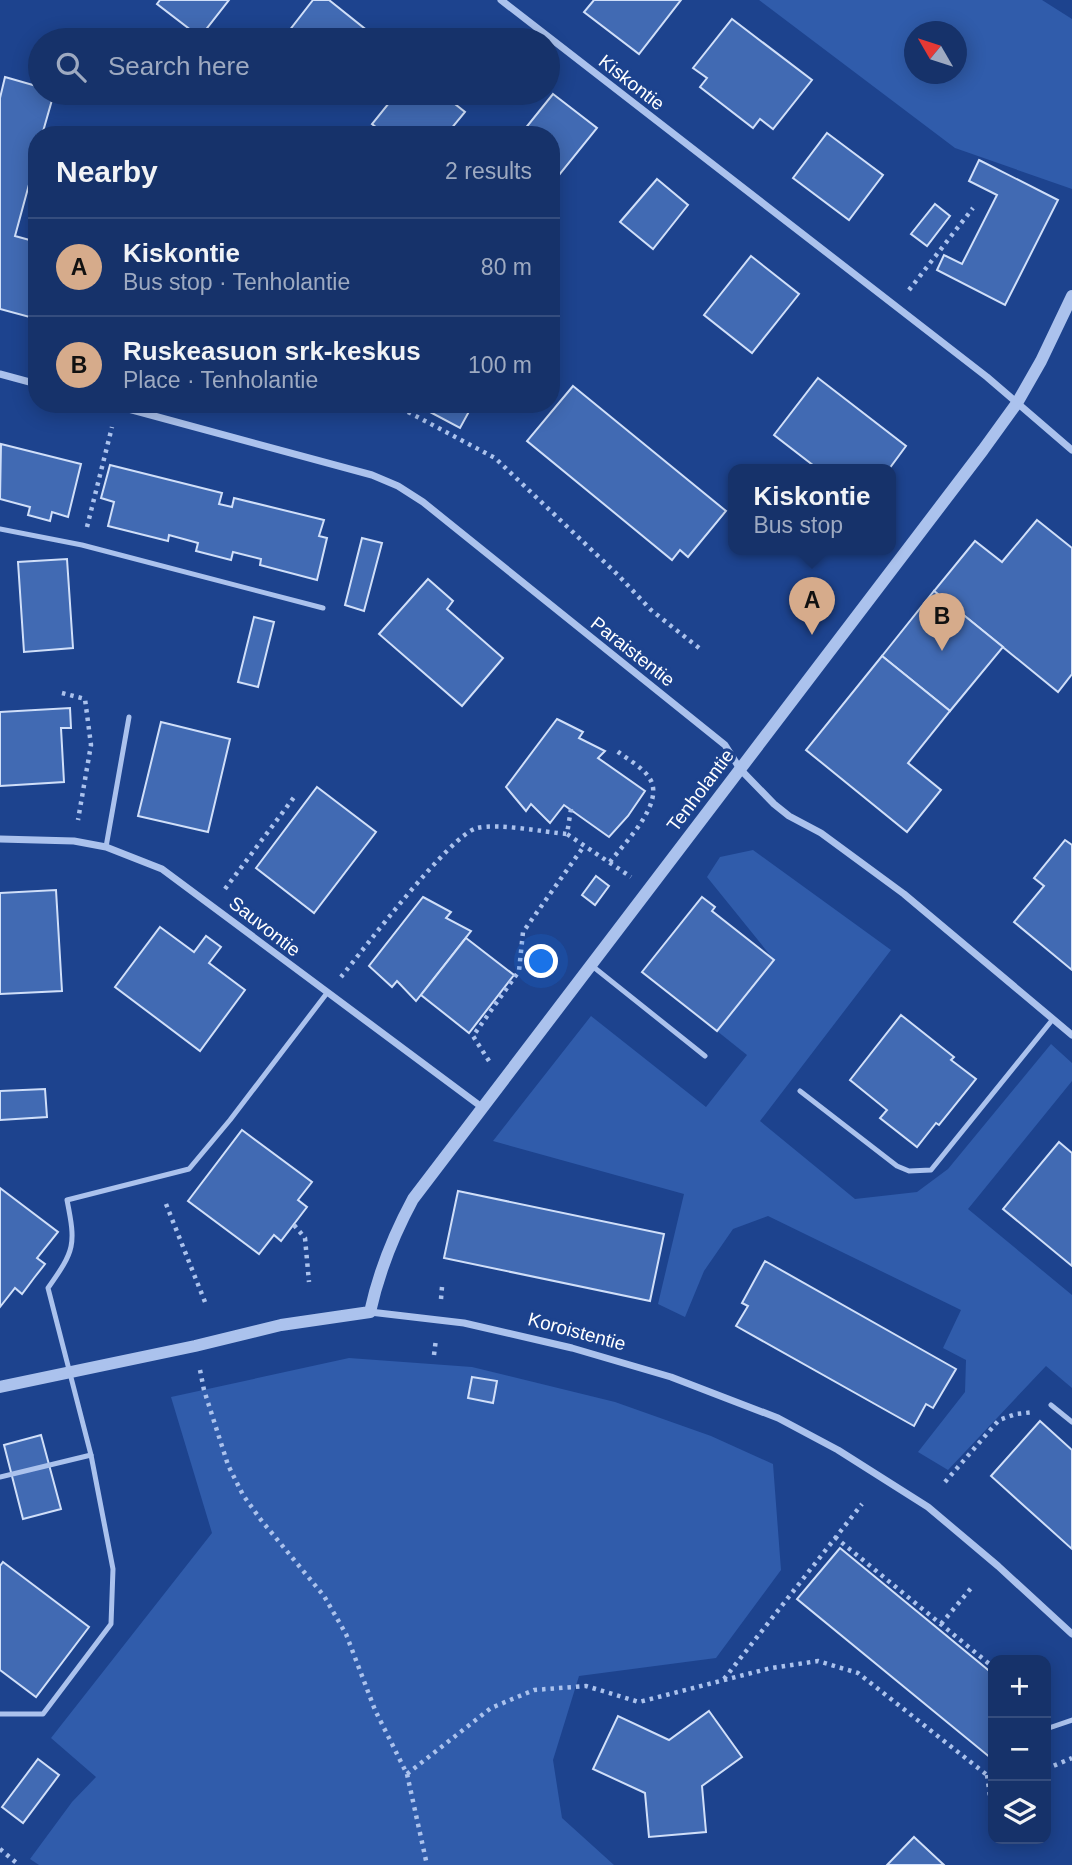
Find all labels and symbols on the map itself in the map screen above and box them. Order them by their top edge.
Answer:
north arrow [904,21,967,84]
street label: Kiskontie [595,50,669,114]
pin: A [789,577,835,635]
pin: B [919,593,965,651]
street label: Paraistentie [587,612,679,691]
street label: Tenholantie [663,745,738,835]
street label: Sauvontie [225,892,304,961]
your location [524,944,558,978]
street label: Koroistentie [526,1308,628,1355]

